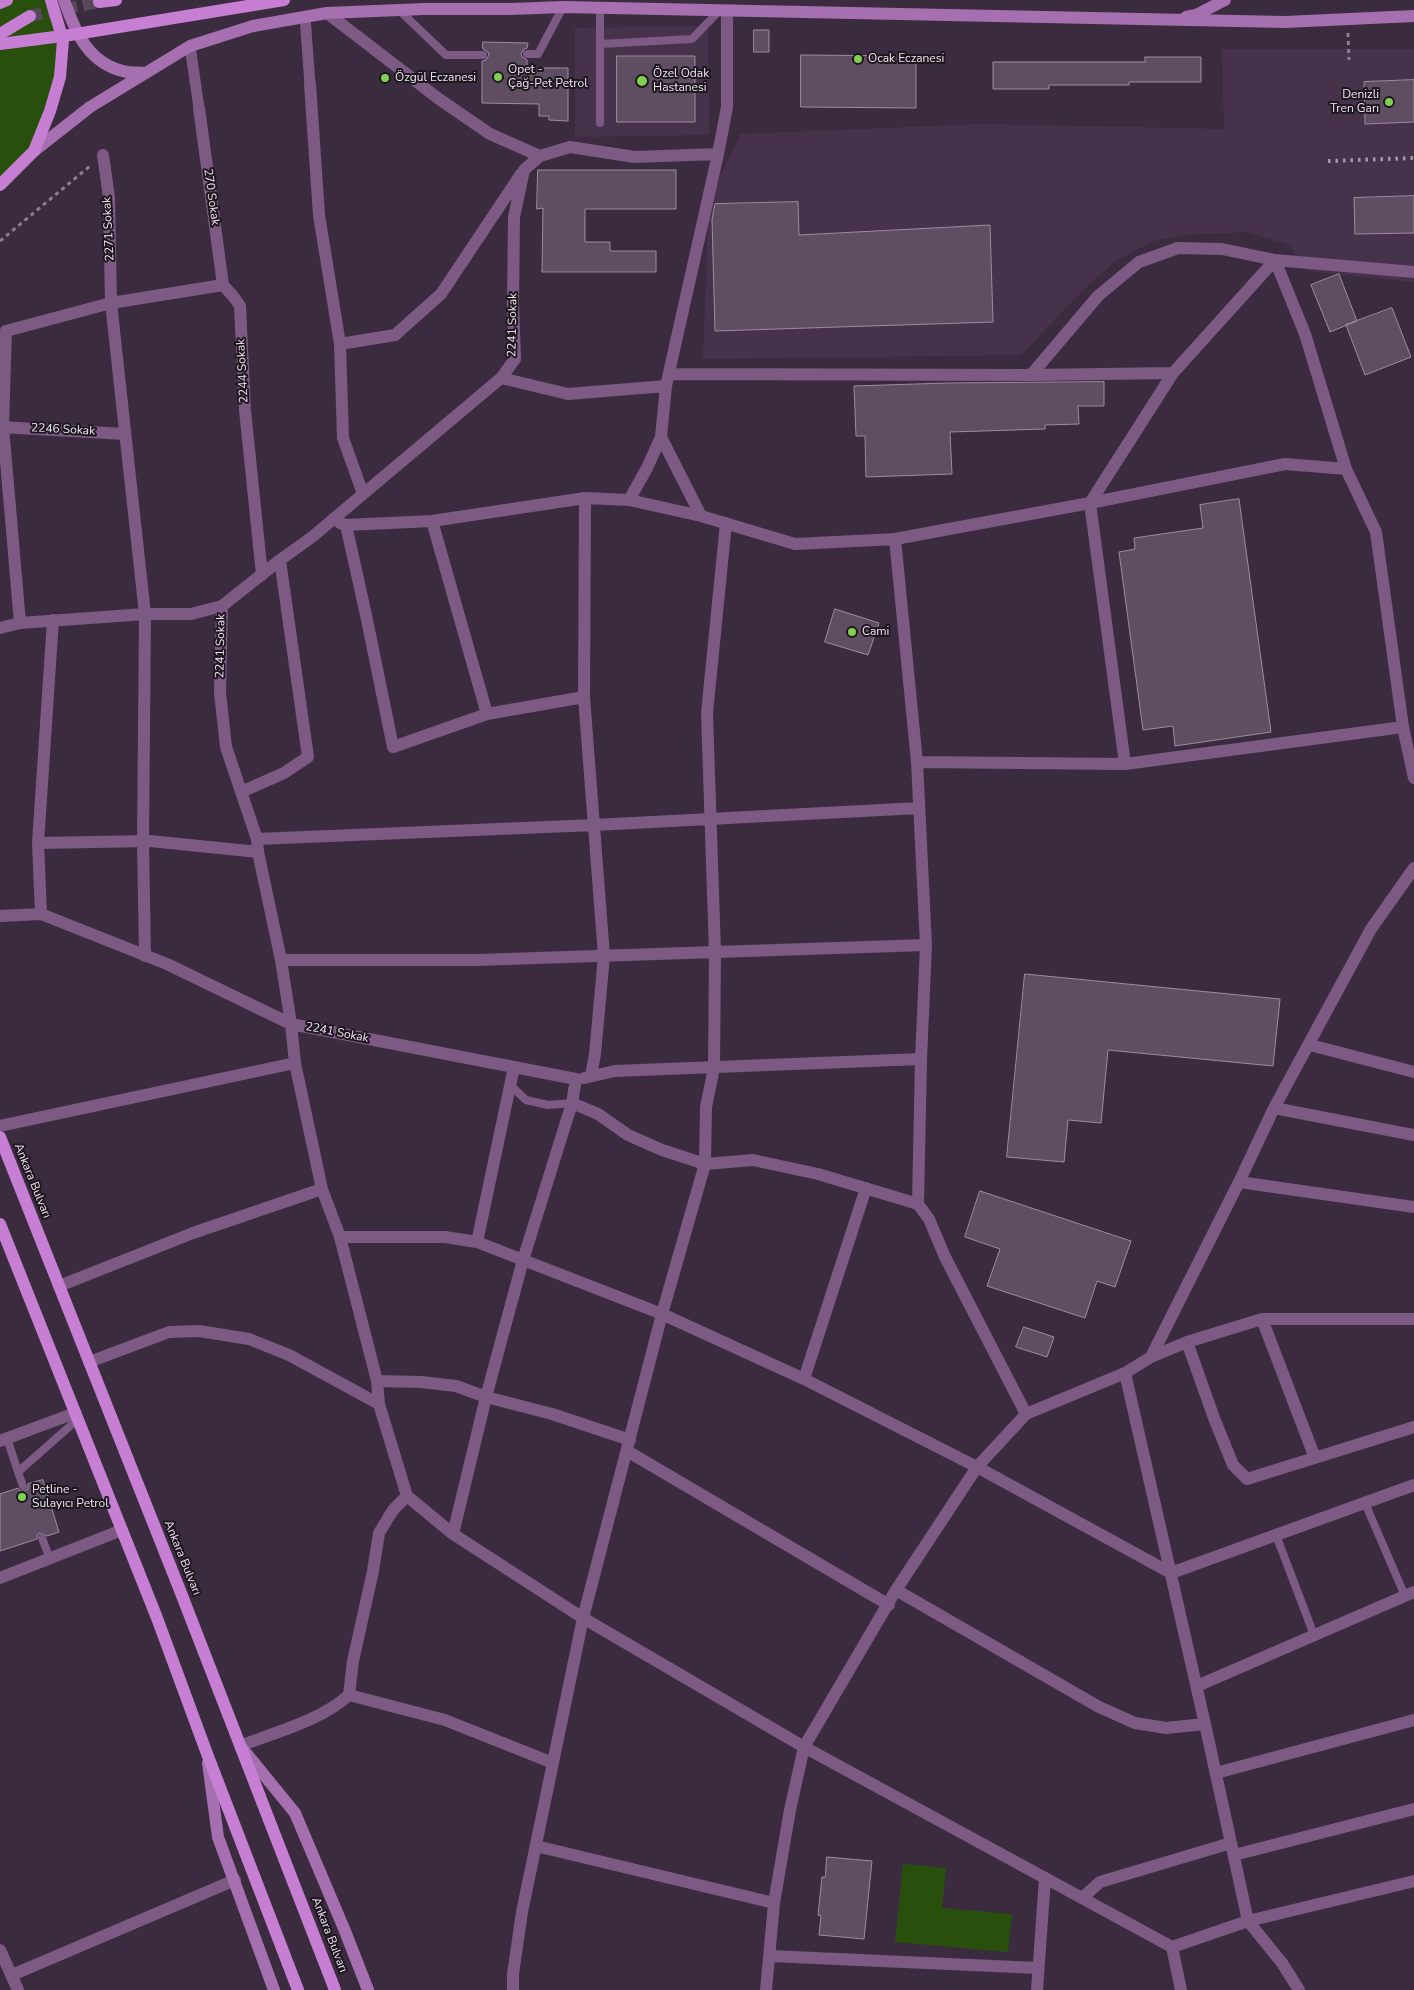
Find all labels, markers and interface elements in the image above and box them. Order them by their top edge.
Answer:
place label: Ocak Eczanesi [868,52,944,66]
marker: Ocak Eczanesi [852,53,864,65]
place label: Opet - Çağ-Pet Petrol [508,63,588,91]
place label: Özel Odak Hastanesi [653,67,709,95]
place label: Özgül Eczanesi [395,71,476,85]
marker: Opet - Çağ-Pet Petrol [492,71,504,83]
marker: Özgül Eczanesi [379,72,391,84]
marker: Özel Odak Hastanesi [635,74,649,88]
place label: Denizli Tren Garı [1330,88,1379,116]
marker: Denizli Tren Garı [1383,96,1395,108]
street label: 270 Sokak [200,168,222,226]
street label: 2271 Sokak [100,197,118,261]
street label: 2241 Sokak [505,293,521,357]
street label: 2244 Sokak [234,339,252,403]
street label: 2246 Sokak [31,421,95,439]
street label: 2241 Sokak [213,614,229,678]
place label: Cami [862,625,889,639]
marker: Cami [846,626,858,638]
street label: 2241 Sokak [304,1020,370,1046]
street label: Ankara Bulvarı [10,1142,54,1220]
place label: Petline - Sulayıcı Petrol [32,1483,109,1511]
marker: Petline - Sulayıcı Petrol [16,1491,28,1503]
street label: Ankara Bulvarı [160,1519,204,1597]
street label: Ankara Bulvarı [308,1895,350,1975]

